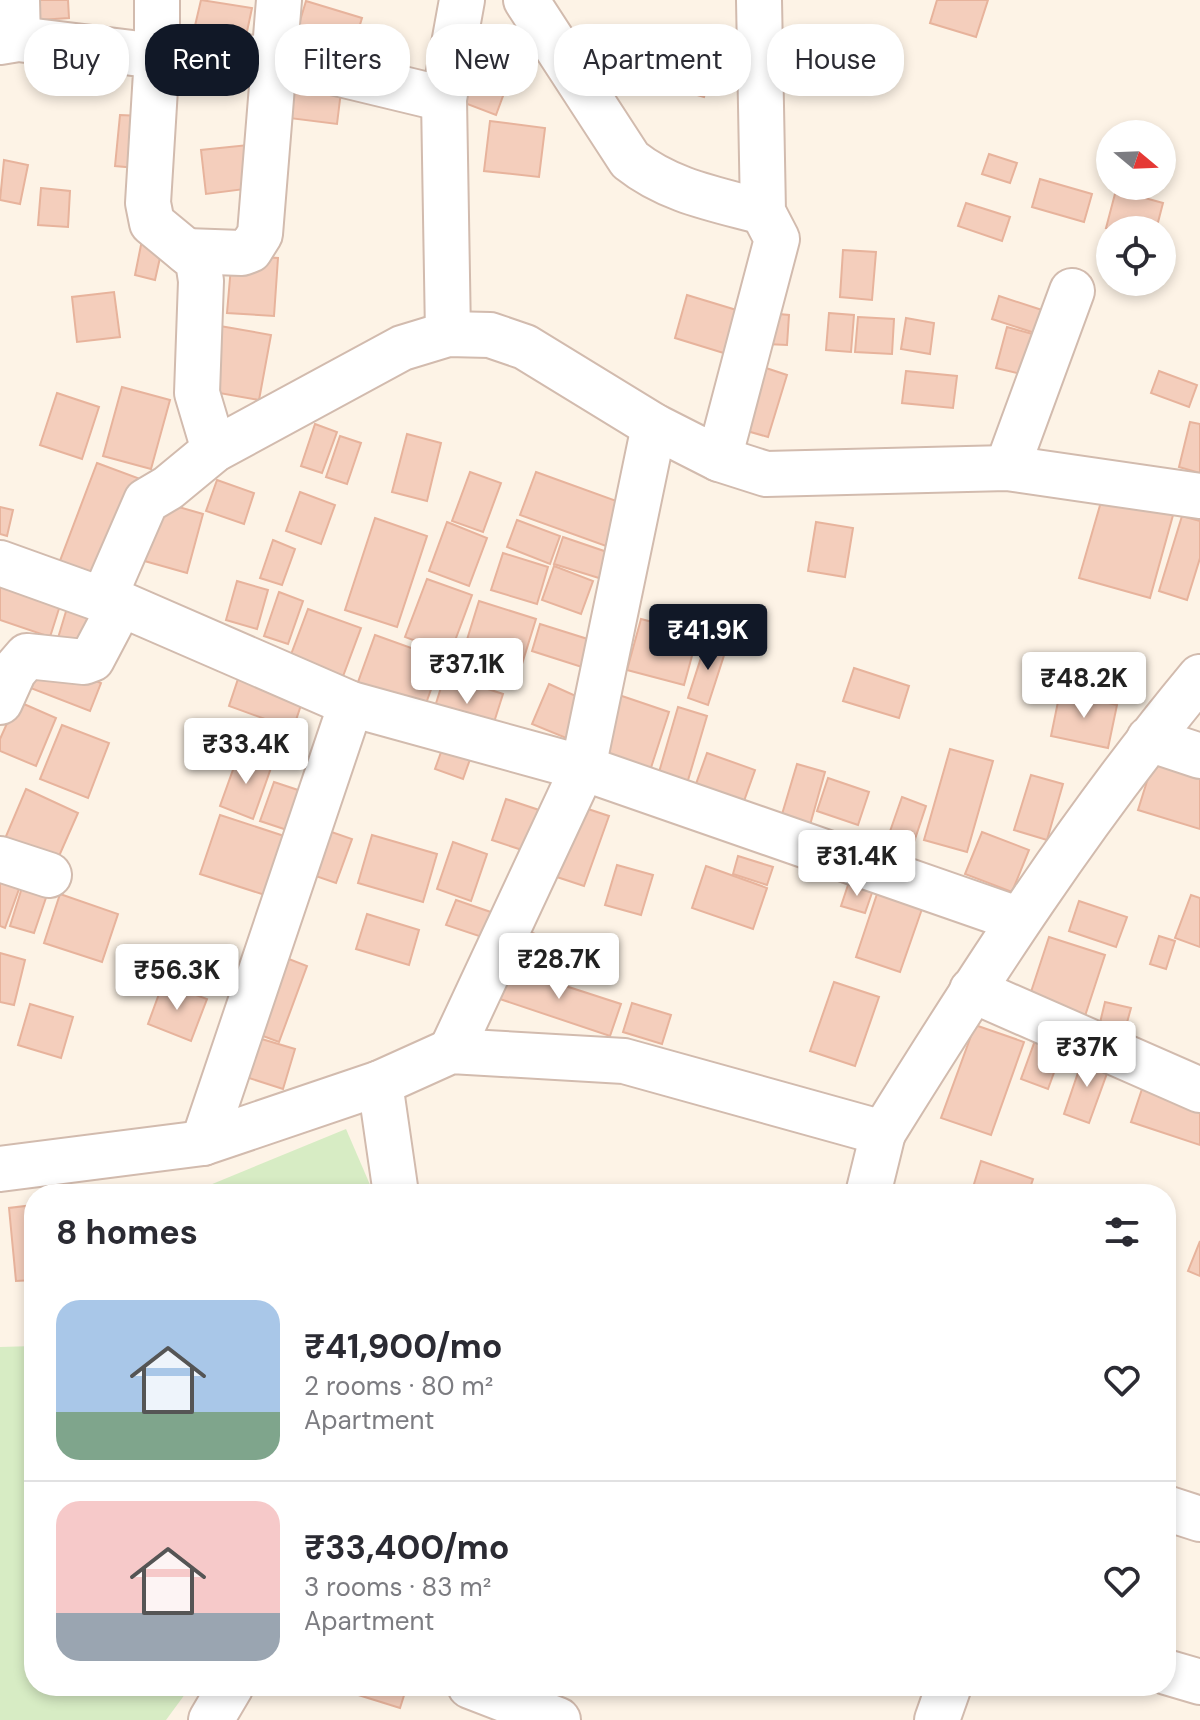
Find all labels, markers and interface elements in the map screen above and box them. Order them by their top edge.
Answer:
chip: Buy [24,24,129,96]
chip: Rent [145,24,259,96]
chip: Filters [275,24,410,96]
chip: New [426,24,538,96]
chip: Apartment [554,24,751,96]
chip: House [767,24,904,96]
north arrow [1096,120,1176,200]
map controls [1096,120,1176,296]
button: locate [1096,216,1176,296]
pin: ₹41.9K [643,604,773,672]
text: ₹41.9K [667,613,749,647]
pin: ₹37.1K [402,638,532,706]
text: ₹37.1K [429,647,505,681]
pin: ₹48.2K [1019,652,1149,720]
text: ₹48.2K [1040,661,1128,695]
pin: ₹33.4K [181,718,311,786]
text: ₹33.4K [202,727,290,761]
pin: ₹31.4K [792,830,922,898]
text: ₹31.4K [816,839,898,873]
pin: ₹28.7K [494,933,624,1001]
text: ₹28.7K [517,942,601,976]
pin: ₹56.3K [112,944,242,1012]
text: ₹56.3K [134,953,220,987]
pin: ₹37K [1040,1021,1134,1089]
text: ₹37K [1056,1030,1118,1064]
text: 8 homes [56,1210,198,1255]
icon: filters [1100,1210,1144,1254]
text: ₹41,900/mo [304,1324,502,1369]
icon: home [120,1332,216,1428]
icon: heart [1100,1358,1144,1402]
text: 2 rooms · 80 m² [304,1369,493,1403]
text: Apartment [304,1403,435,1437]
text: ₹33,400/mo [304,1525,510,1570]
icon: home [120,1533,216,1629]
icon: heart [1100,1559,1144,1603]
text: 3 rooms · 83 m² [304,1570,491,1604]
text: Apartment [304,1604,435,1638]

